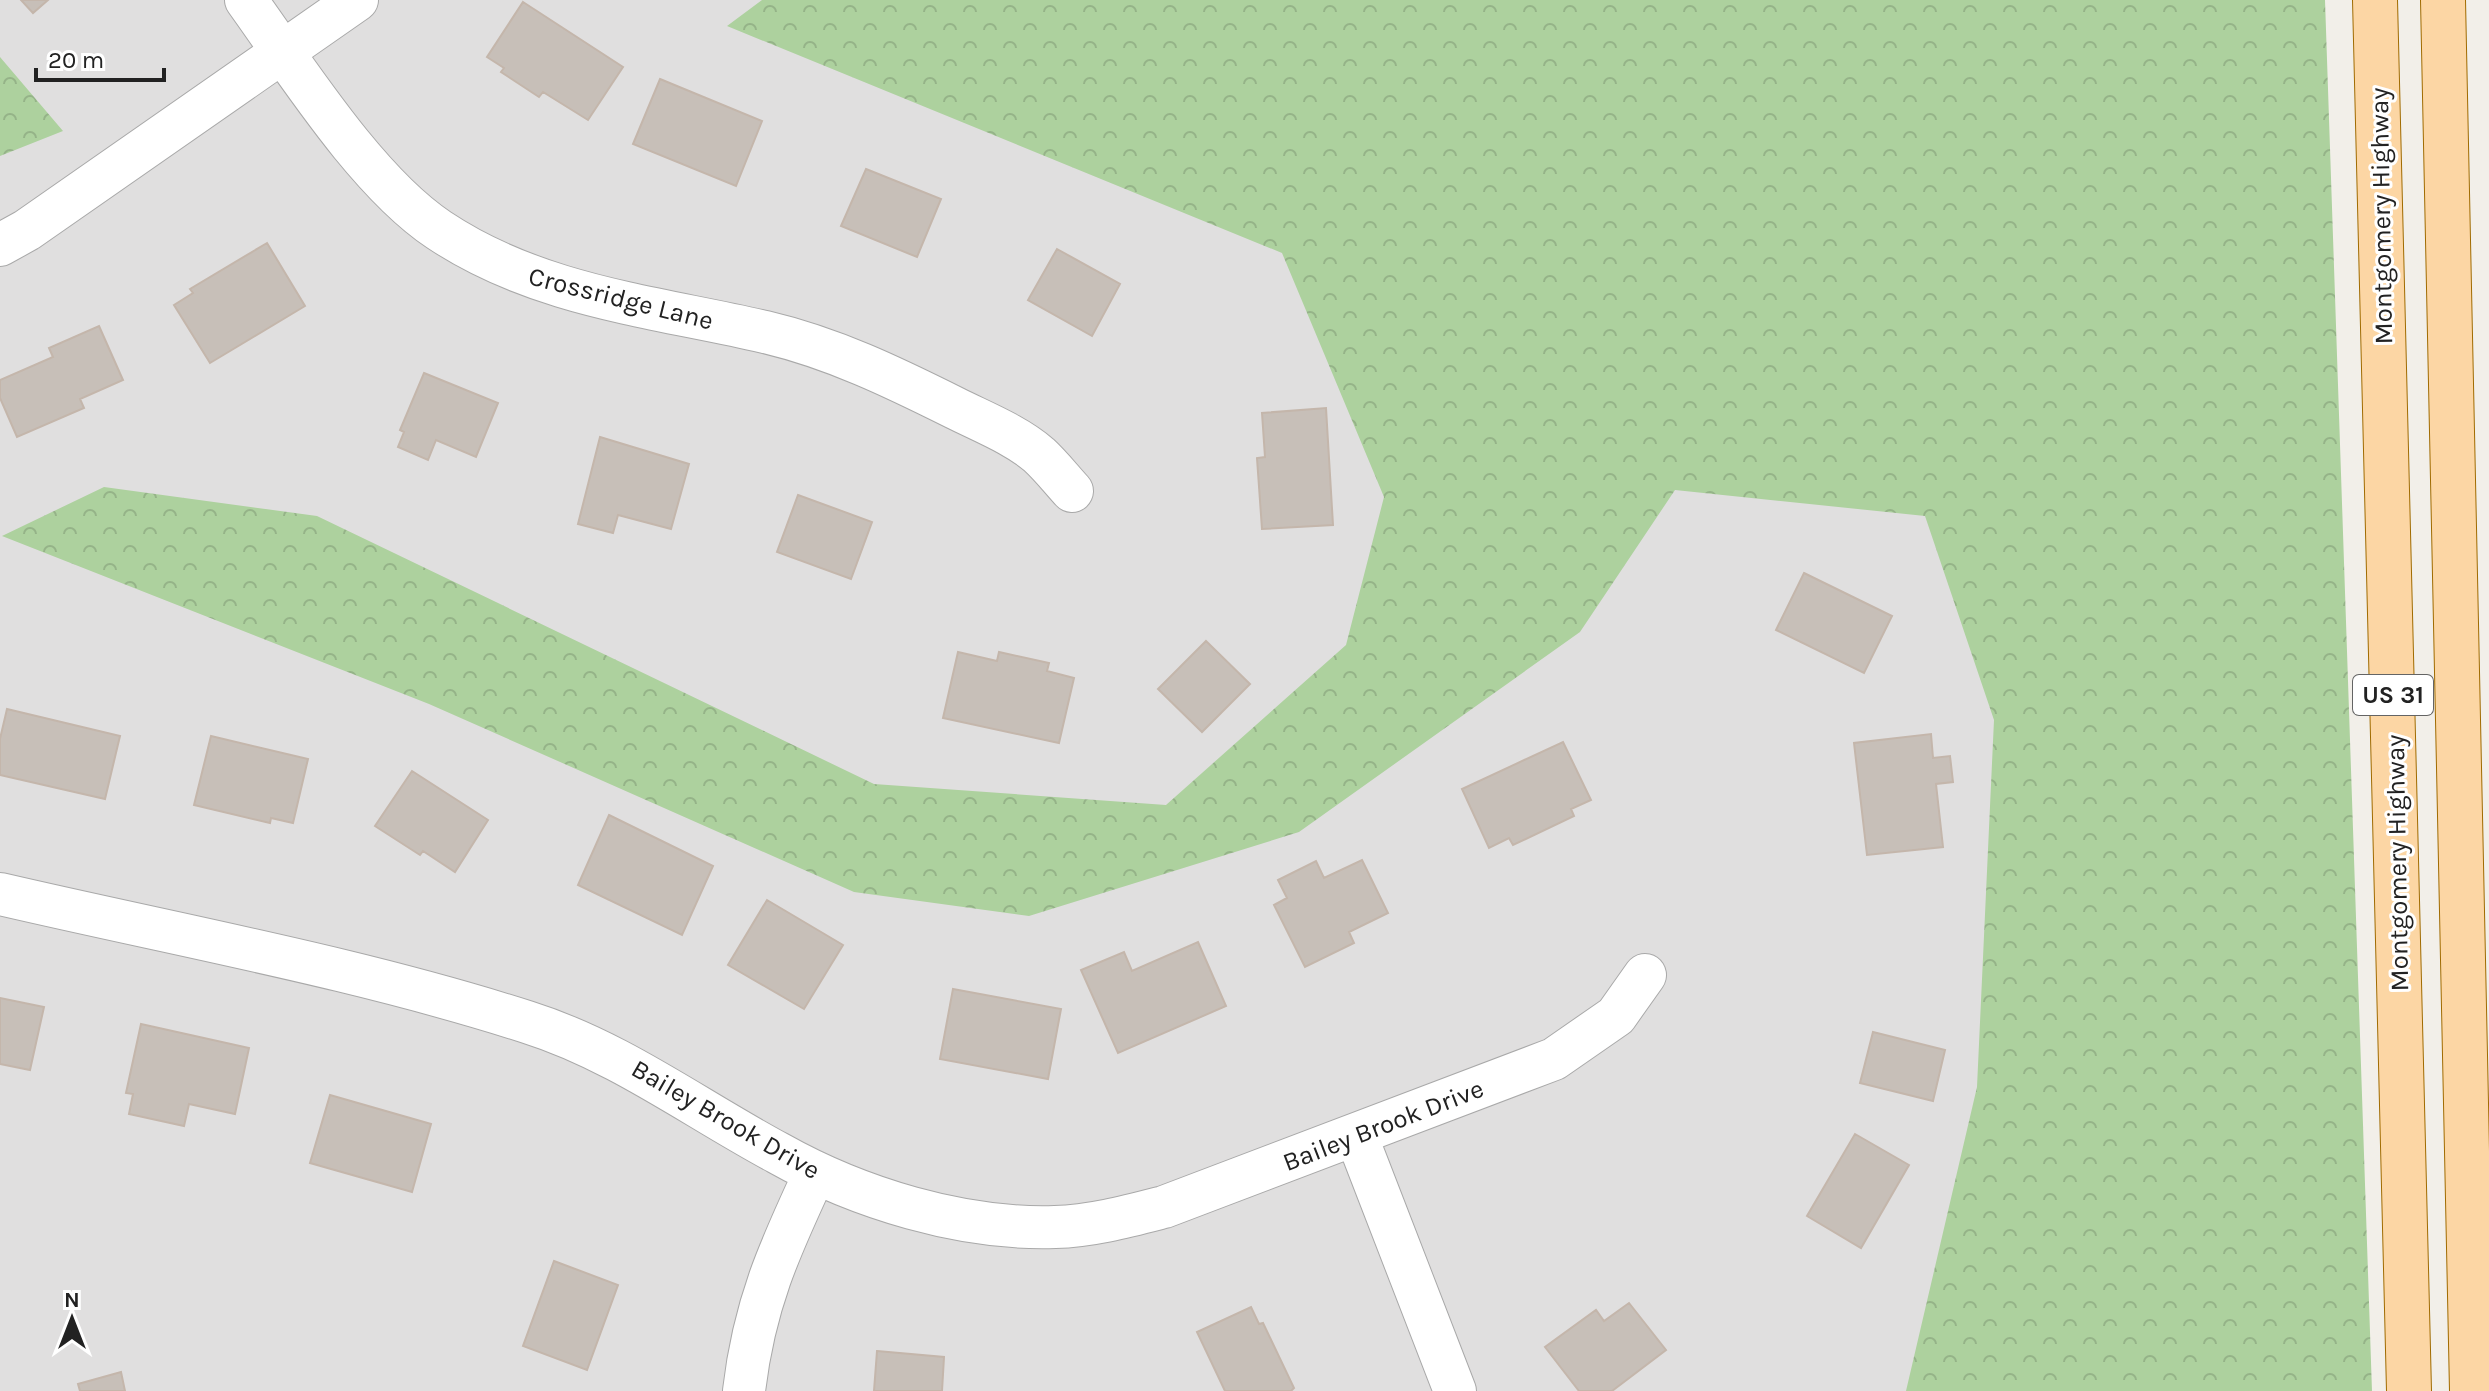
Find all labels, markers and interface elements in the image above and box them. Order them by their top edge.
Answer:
scale bar [36,32,164,82]
text: 20 m [48,46,104,74]
street label: Montgomery Highway [2364,87,2399,345]
street label: Crossridge Lane [525,261,716,336]
road number: US 31 [2353,675,2433,715]
street label: Montgomery Highway [2380,734,2415,992]
street label: Bailey Brook Drive [626,1053,826,1186]
street label: Bailey Brook Drive [1278,1073,1488,1178]
north arrow [32,1279,112,1359]
text: N [64,1287,80,1313]

